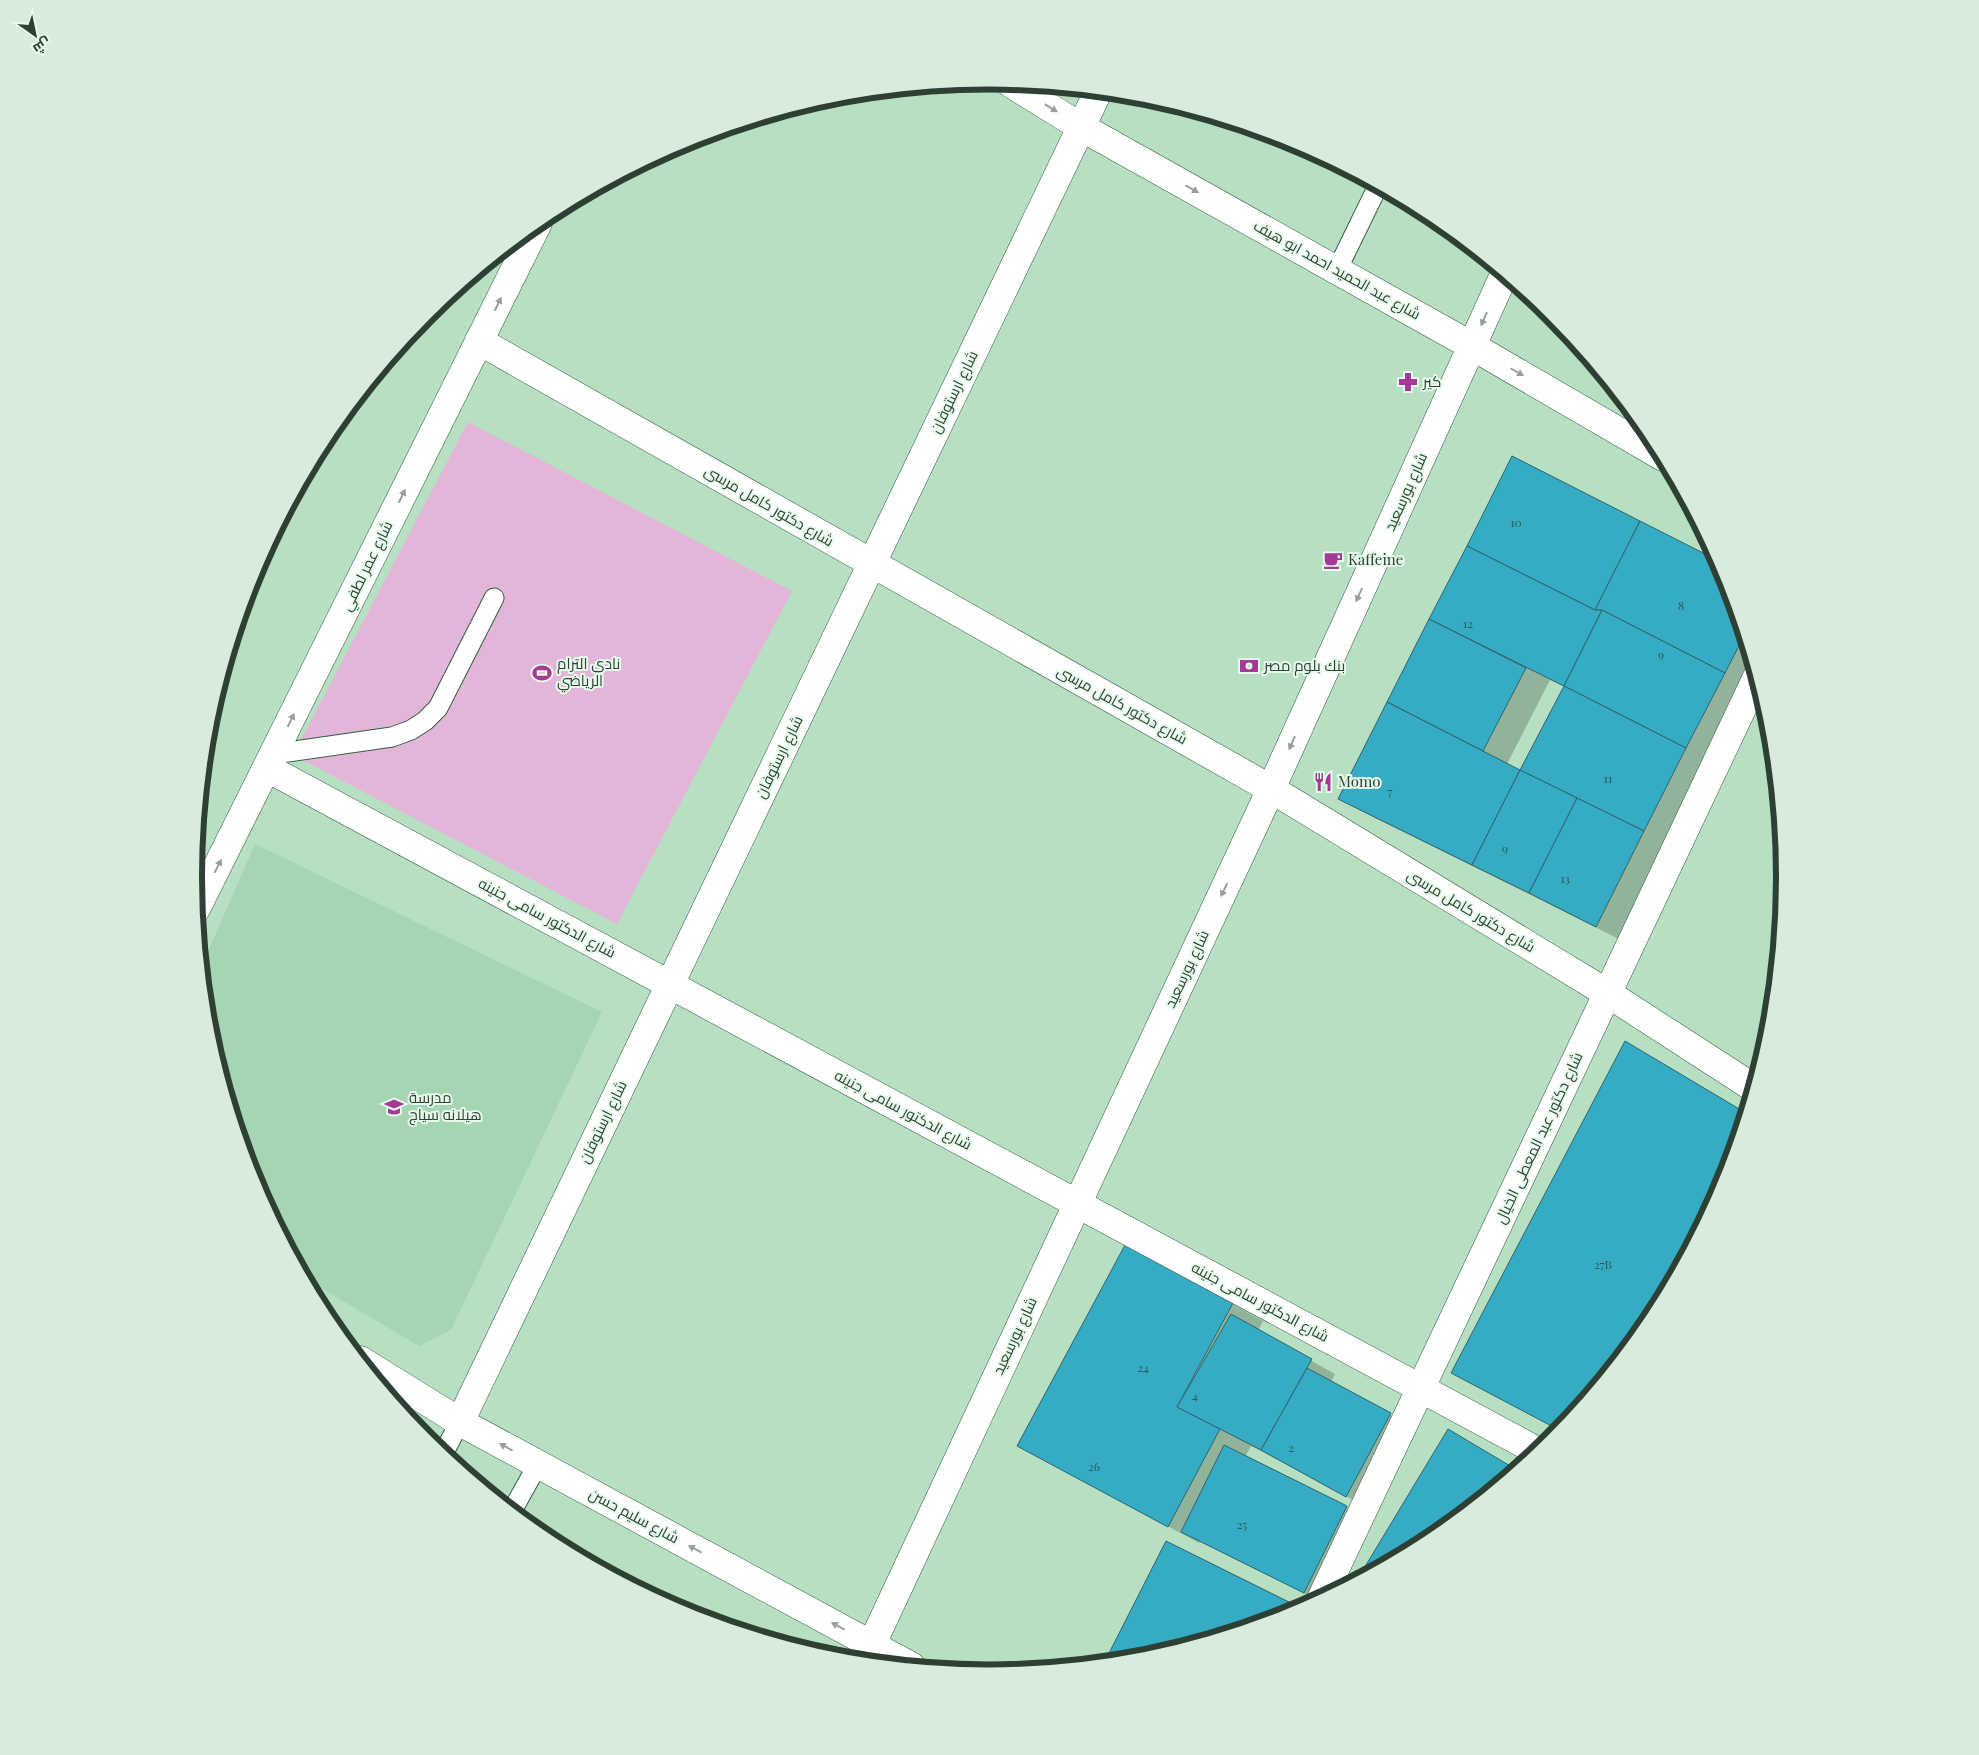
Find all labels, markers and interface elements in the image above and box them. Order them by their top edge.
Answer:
north arrow [10,10,60,60]
text: ش [30,33,55,59]
one-way arrow [1045,104,1058,113]
one-way arrow [1185,185,1200,193]
street label: شارع عبد الحميد احمد ابو هيف [1249,215,1425,325]
one-way arrow [494,297,502,311]
one-way arrow [1480,312,1488,326]
street label: شارع ارستوفان [924,347,984,437]
one-way arrow [1510,368,1523,377]
pharmacy icon: كير [1397,371,1419,393]
place label: كير [1422,371,1441,391]
street label: شارع بورسعيد [1379,449,1433,535]
street label: شارع دكتور كامل مرسى [700,460,838,552]
one-way arrow [398,489,406,503]
house number: 10 [1510,514,1522,530]
street label: شارع عمر لطفي [336,517,399,615]
cafe icon: Kaffeine [1322,549,1344,571]
place label: Kaffeine [1348,549,1403,569]
one-way arrow [1355,588,1363,602]
house number: 8 [1678,597,1684,613]
house number: 12 [1463,615,1473,631]
house number: 9 [1658,646,1664,662]
place label: نادي الترام الرياضي [557,653,620,693]
bank icon: بنك بلوم مصر [1238,655,1260,677]
place label: بنك بلوم مصر [1263,655,1345,676]
street label: شارع دكتور كامل مرسى [1053,660,1191,750]
sports icon: نادي الترام الرياضي [531,662,553,684]
street label: شارع ارستوفان [749,712,809,802]
one-way arrow [287,713,295,727]
one-way arrow [1288,736,1296,750]
house number: 11 [1604,770,1613,786]
restaurant icon: Momo [1312,771,1334,793]
place label: Momo [1338,771,1381,791]
house number: 7 [1388,783,1393,799]
house number: 9 [1502,840,1508,856]
one-way arrow [214,858,222,873]
street label: شارع دكتور كامل مرسى [1403,864,1539,958]
house number: 13 [1560,870,1570,886]
street label: شارع الدكتور سامى جنينه [474,872,620,964]
one-way arrow [1219,883,1227,897]
street label: شارع بورسعيد [1159,926,1215,1012]
street label: شارع دكتور عبد المعطى الخيال [1489,1048,1589,1228]
street label: شارع الدكتور سامى جنينه [830,1064,976,1156]
street label: شارع ارستوفان [573,1077,633,1167]
place label: مدرسة هيلانه سياج [409,1087,482,1126]
school or university icon: مدرسة هيلانه سياج [383,1096,405,1118]
street label: شارع الدكتور سامى جنينه [1187,1256,1333,1348]
house number: 27B [1594,1256,1612,1272]
street label: شارع بورسعيد [987,1293,1043,1379]
house number: 24 [1137,1359,1149,1375]
house number: 4 [1192,1387,1198,1403]
house number: 2 [1288,1439,1294,1455]
one-way arrow [499,1442,512,1451]
house number: 26 [1088,1458,1100,1474]
street label: شارع سليم حسن [585,1483,683,1549]
house number: 25 [1237,1516,1247,1532]
one-way arrow [687,1545,702,1553]
one-way arrow [830,1622,845,1630]

